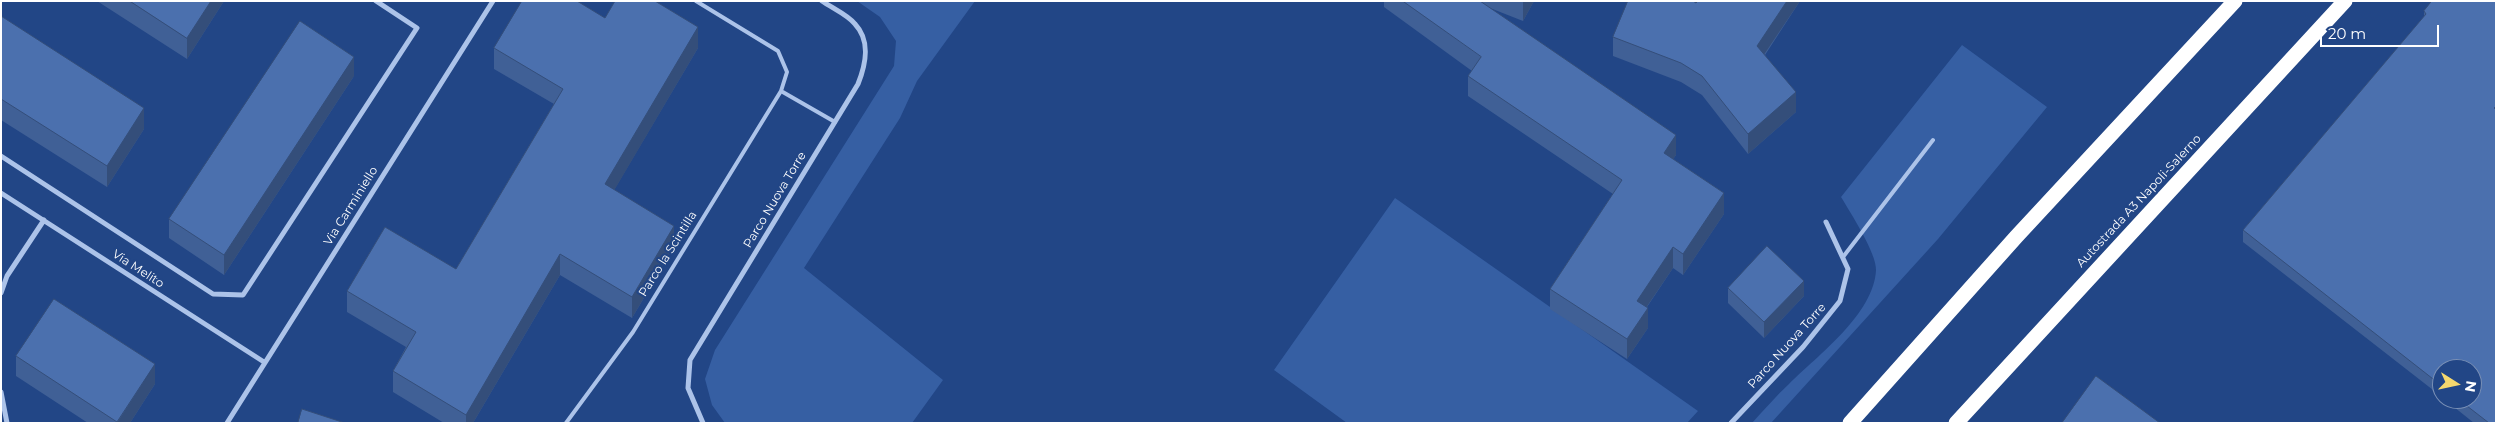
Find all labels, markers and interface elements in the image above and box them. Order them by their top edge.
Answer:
scale bar [2322,15,2441,47]
text: 20 m [2328,24,2366,43]
street label: Autostrada A3 Napoli-Salerno [2074,132,2204,270]
street label: Parco Nuova Torre [741,149,809,251]
street label: Via Carminiello [321,164,381,248]
street label: Parco la Scintilla [636,209,700,299]
street label: Via Melito [109,247,167,291]
street label: Parco Nuova Torre [1745,300,1829,392]
north arrow [2432,359,2482,409]
text: N [2461,379,2481,394]

